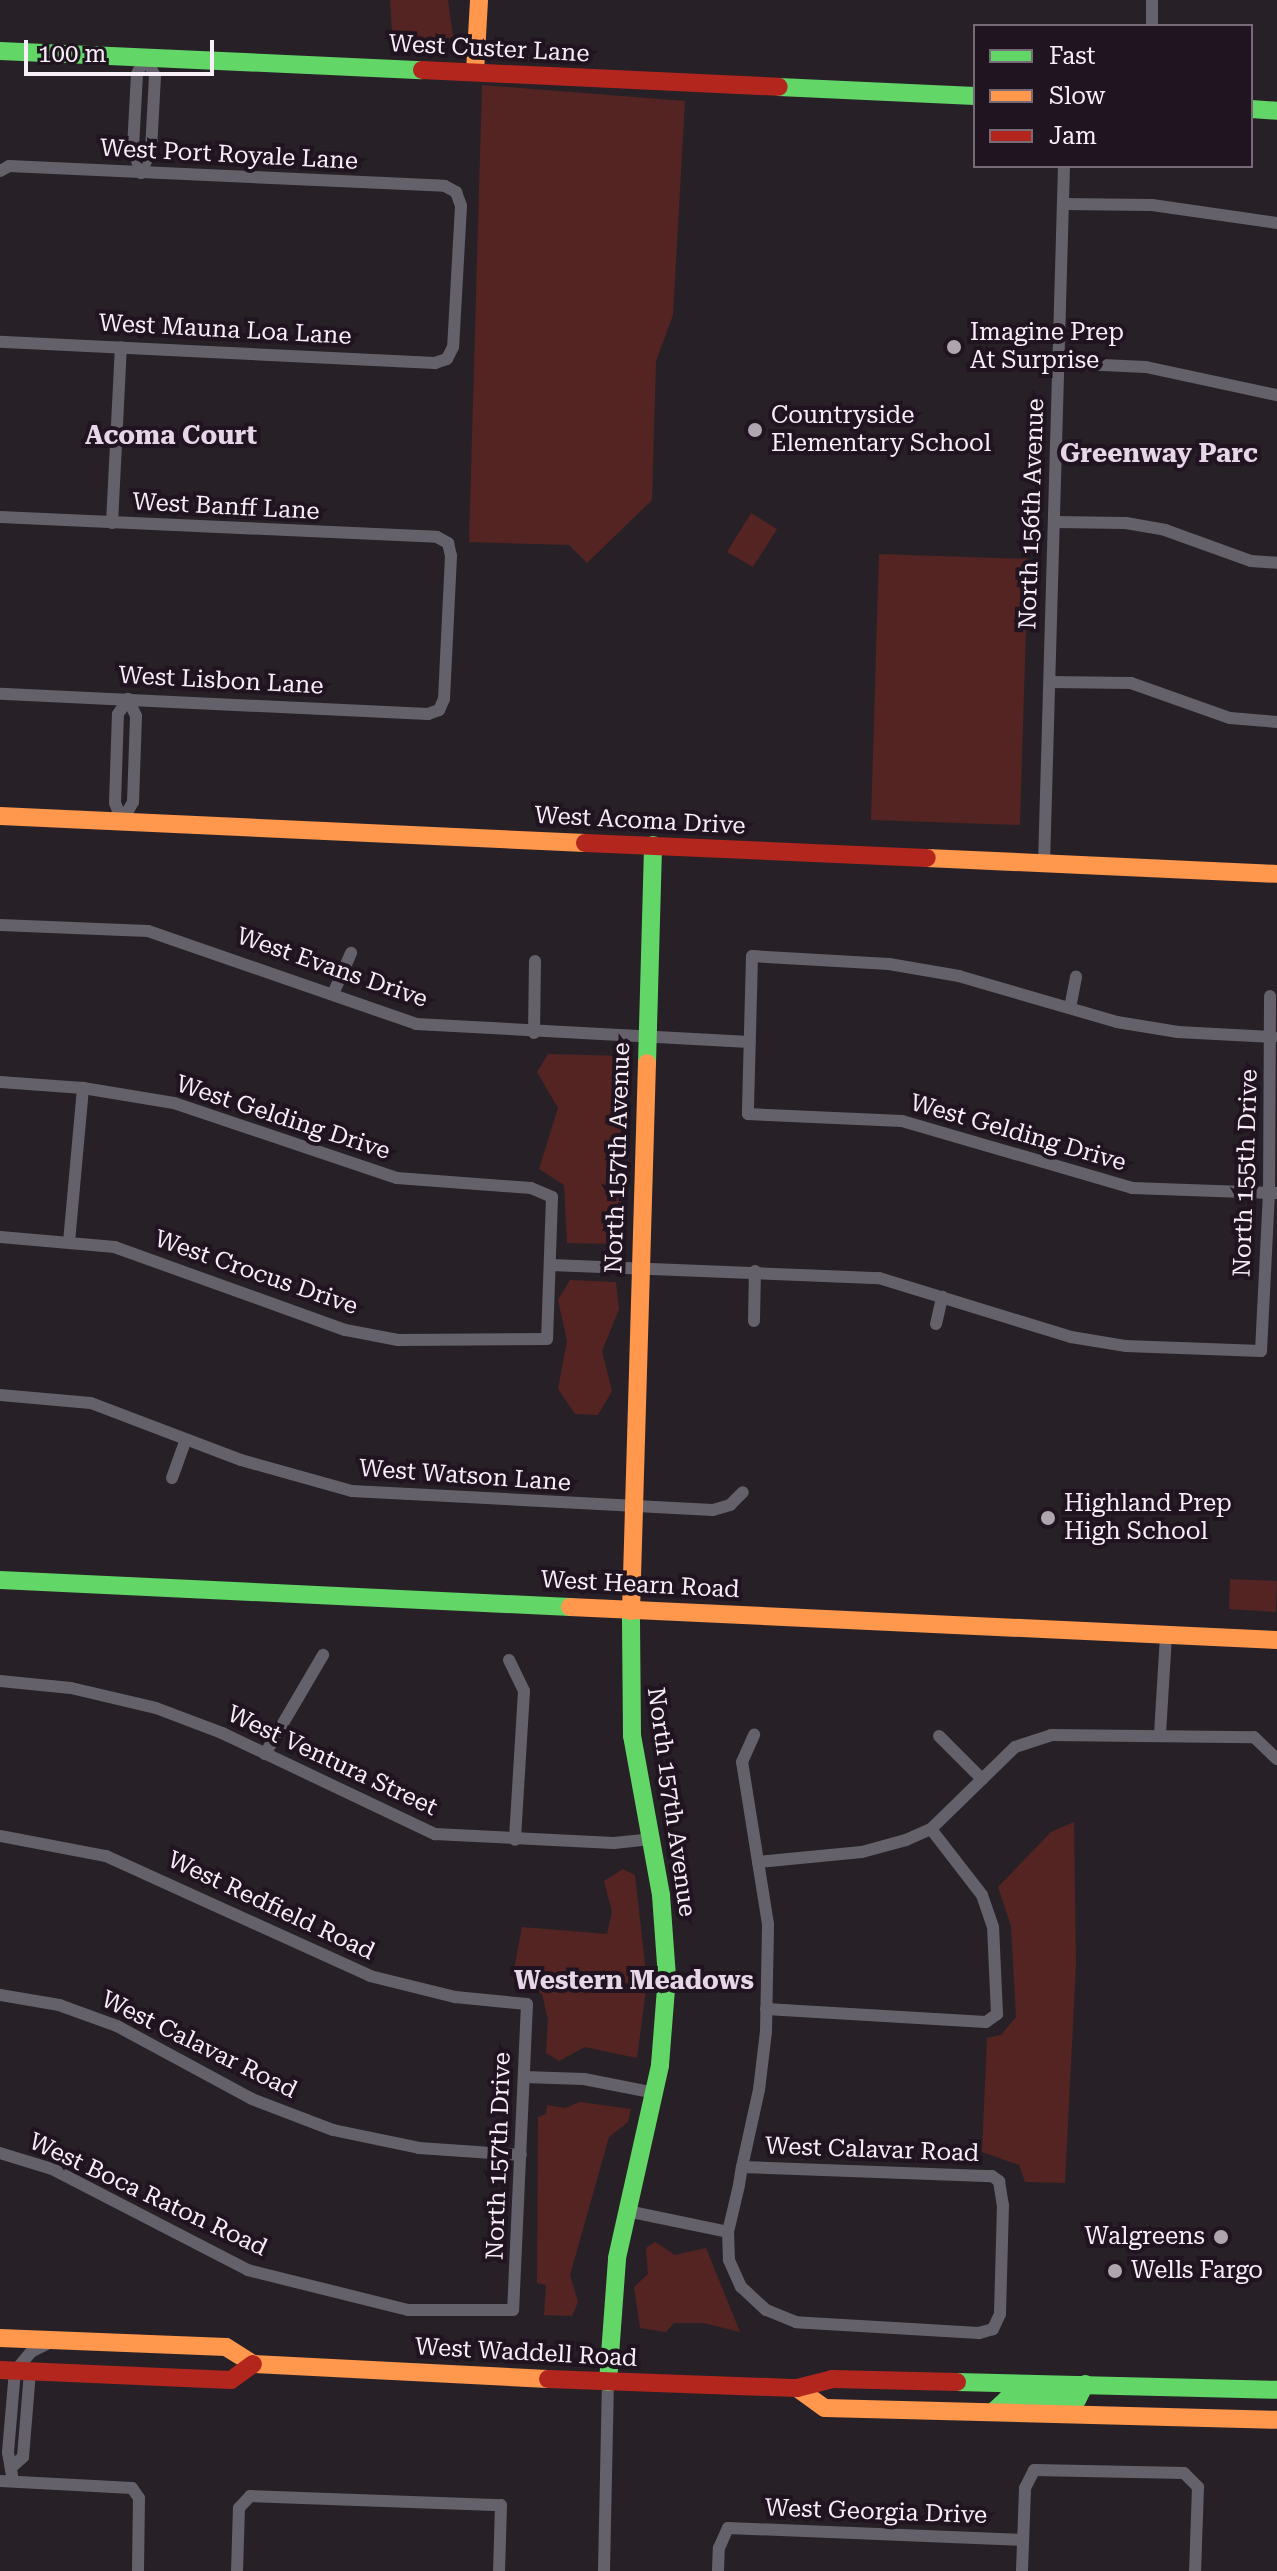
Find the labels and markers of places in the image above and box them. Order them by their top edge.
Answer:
place label: Imagine Prep At Surprise [970,319,1124,375]
marker: Imagine Prep At Surprise [945,338,963,356]
place label: Countryside Elementary School [771,402,991,458]
marker: Countryside Elementary School [746,421,764,439]
place label: Highland Prep High School [1064,1490,1232,1546]
marker: Highland Prep High School [1039,1509,1057,1527]
place label: Walgreens [1085,2223,1205,2251]
marker: Walgreens [1212,2228,1230,2246]
place label: Wells Fargo [1131,2257,1263,2285]
marker: Wells Fargo [1106,2262,1124,2280]

